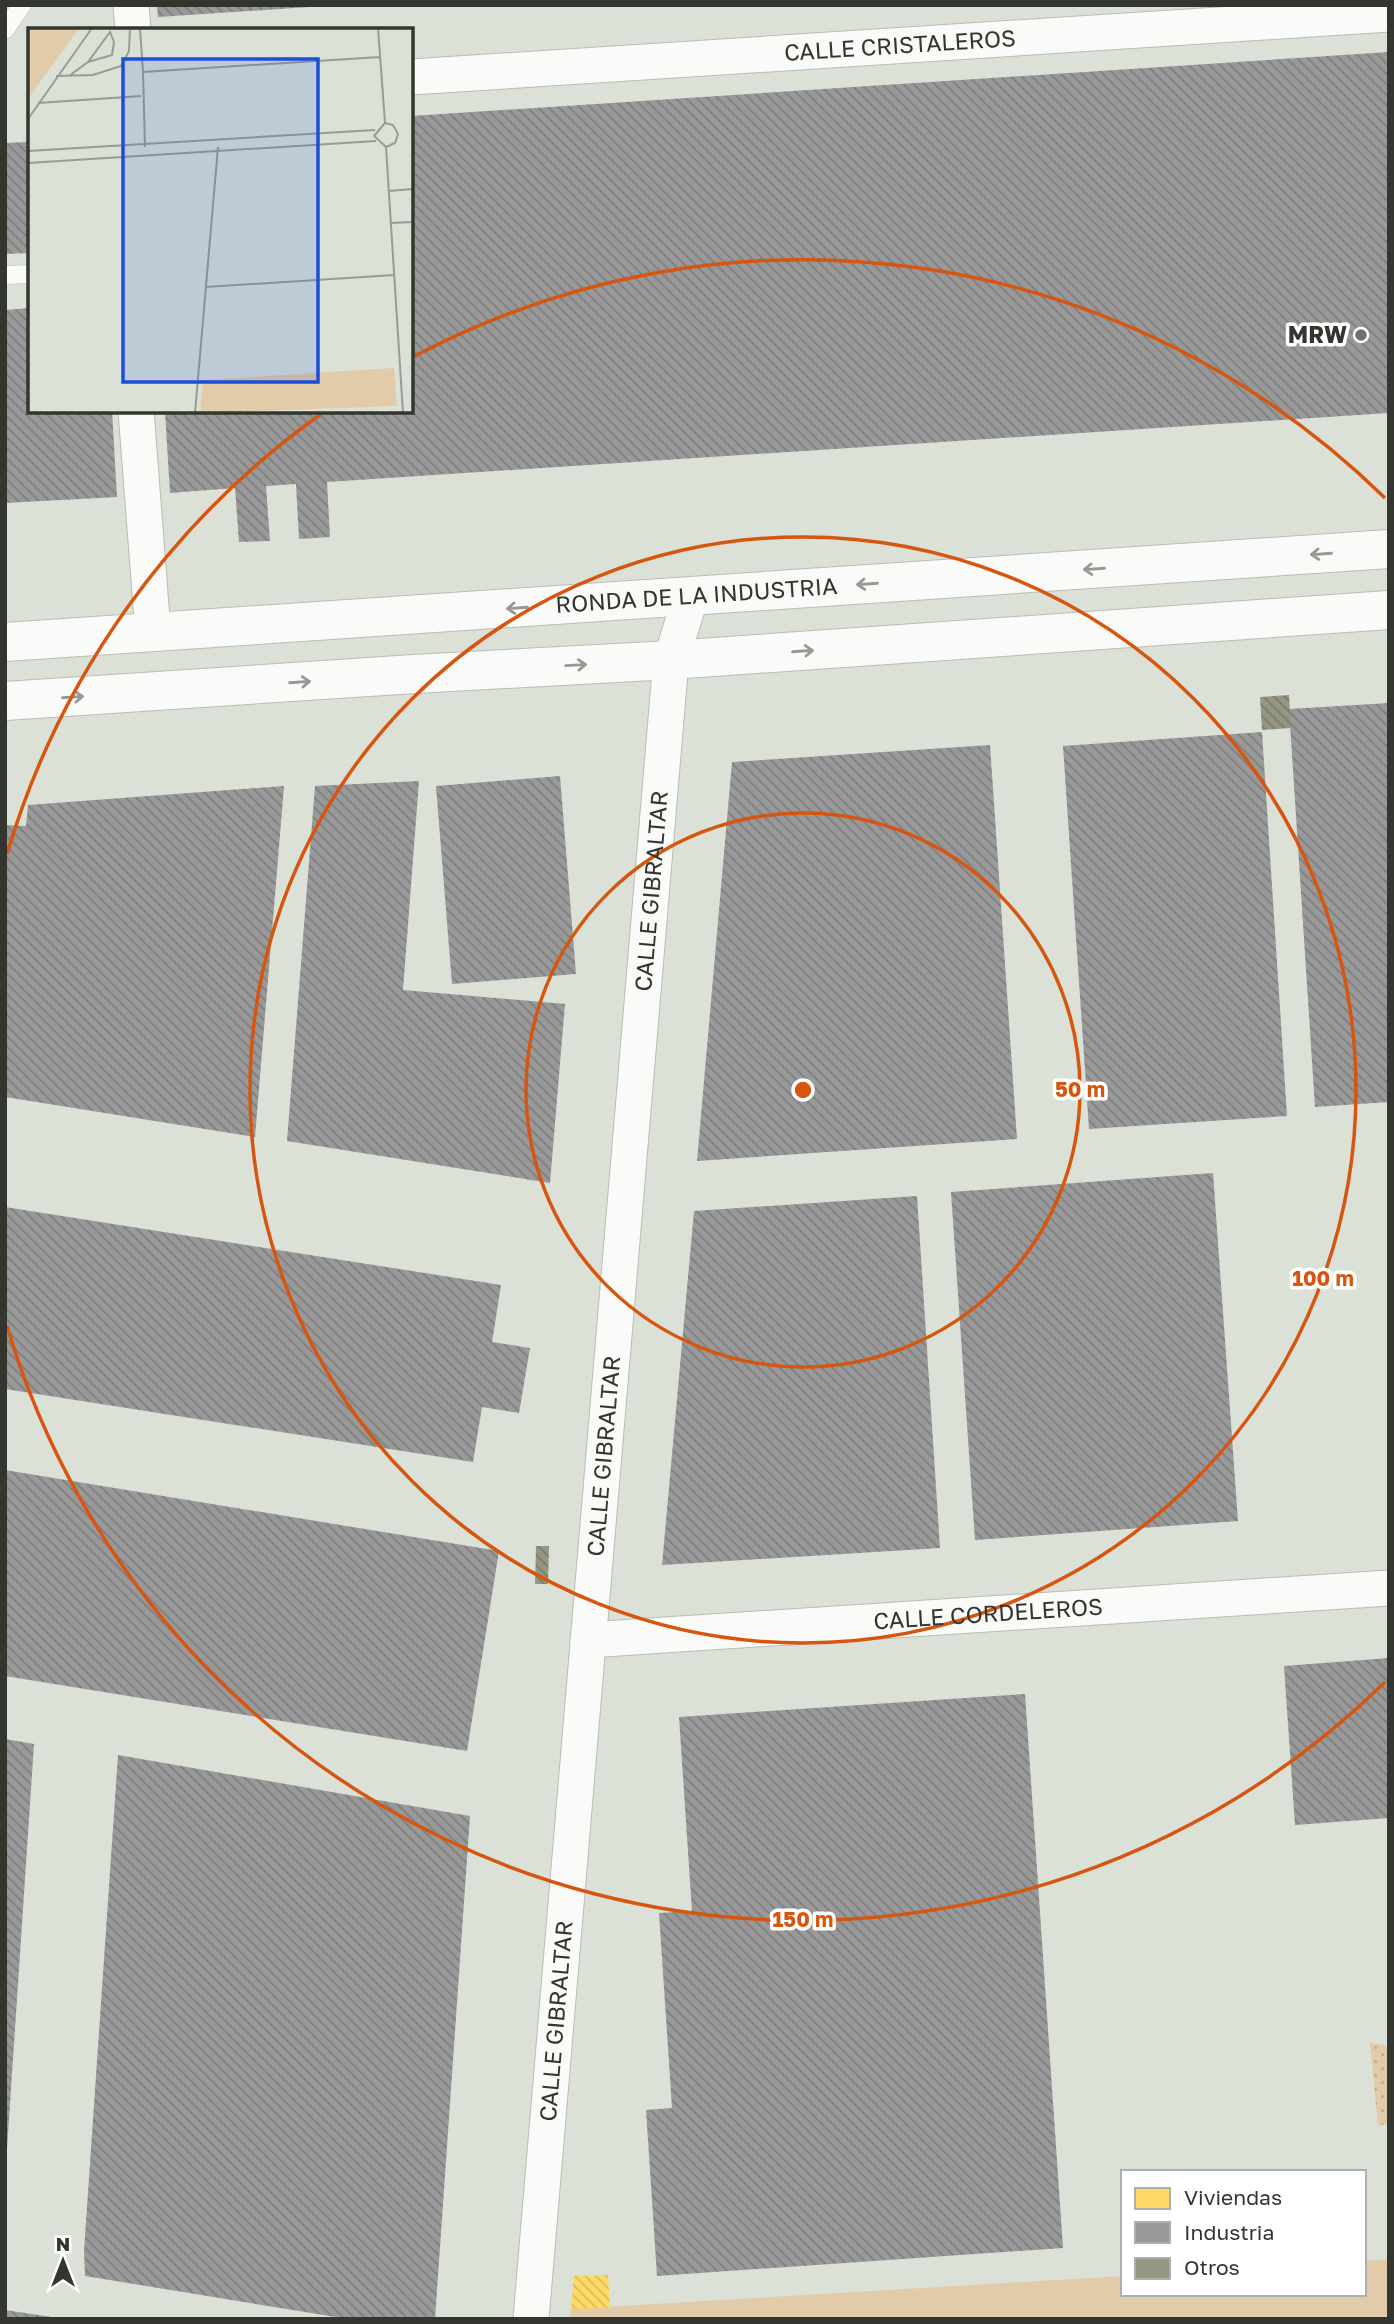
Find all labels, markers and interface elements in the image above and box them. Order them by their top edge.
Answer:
street label: CALLE CRISTALEROS [783,23,1017,66]
inset map [28,28,413,413]
place label: MRW [1288,320,1347,348]
marker: MRW [1353,327,1369,343]
one-way arrow [1310,548,1332,561]
one-way arrow [1083,563,1105,576]
street label: RONDA DE LA INDUSTRIA [554,571,838,618]
one-way arrow [856,578,878,591]
one-way arrow [507,602,529,615]
one-way arrow [792,644,815,657]
one-way arrow [565,658,587,671]
one-way arrow [289,675,312,688]
one-way arrow [62,690,84,703]
street label: CALLE GIBRALTAR [628,789,673,992]
text: 50 m [1055,1076,1105,1102]
centre of rings [791,1078,815,1102]
text: 100 m [1292,1265,1354,1291]
street label: CALLE GIBRALTAR [580,1354,625,1557]
street label: CALLE CORDELEROS [873,1592,1104,1634]
text: 150 m [773,1906,833,1932]
street label: CALLE GIBRALTAR [533,1919,578,2122]
legend [1121,2170,1366,2296]
text: Viviendas [1184,2184,1282,2210]
text: Industria [1184,2219,1274,2245]
north arrow [28,2226,98,2296]
text: N [56,2232,70,2255]
text: Otros [1184,2254,1240,2280]

